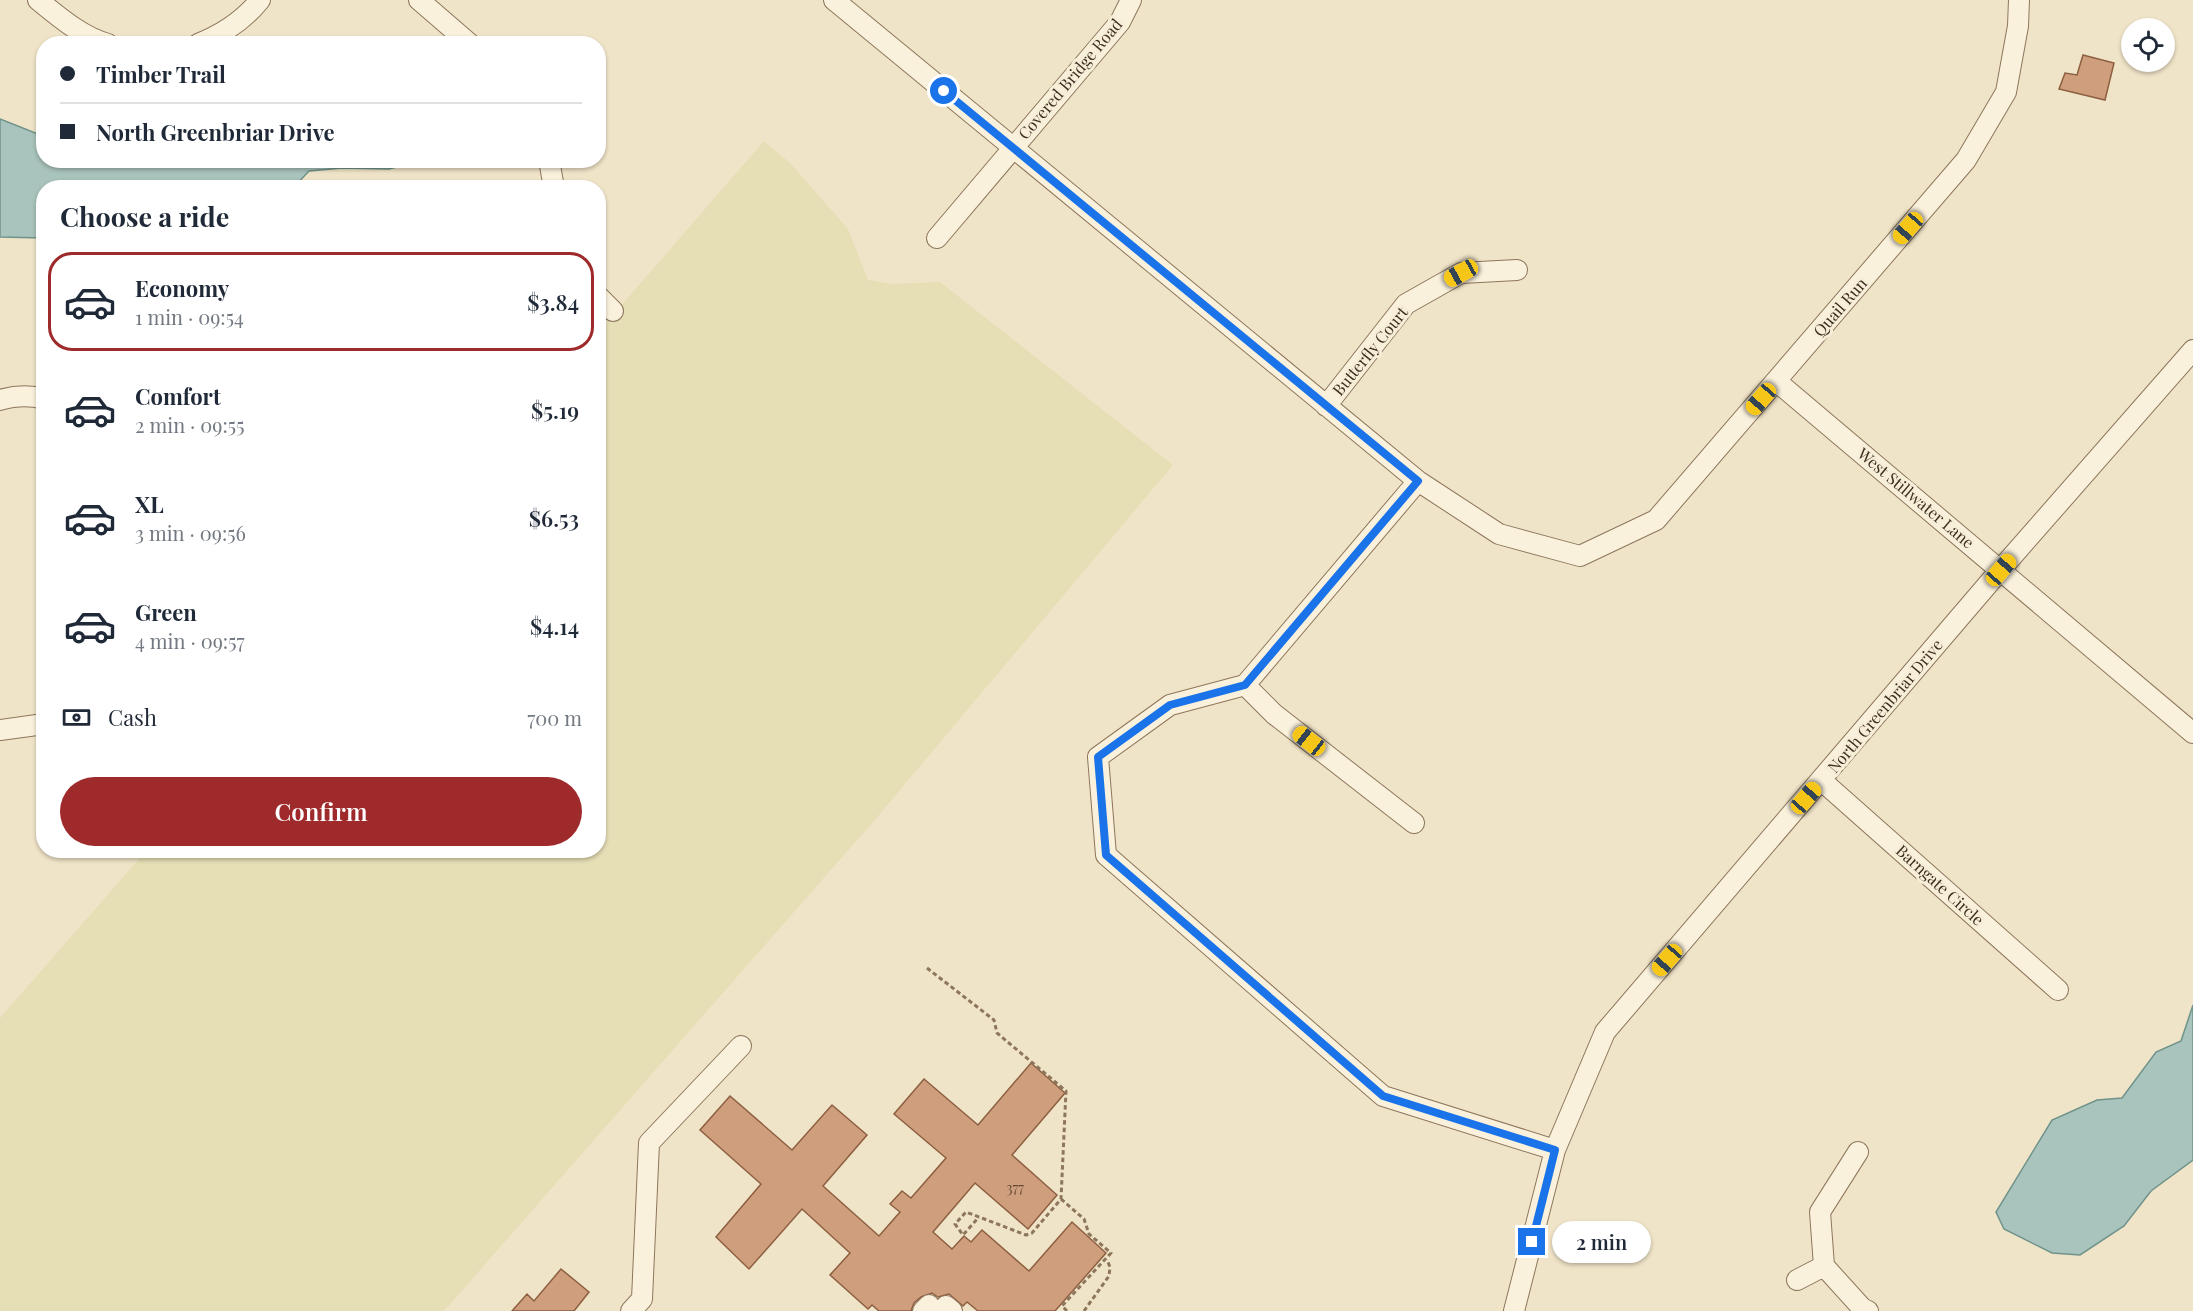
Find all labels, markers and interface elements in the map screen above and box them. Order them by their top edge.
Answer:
street label: Covered Bridge Road [1013,14,1126,143]
map controls [2121,18,2175,72]
button: locate [2121,18,2175,72]
text: Timber Trail [96,59,226,89]
route start [930,77,957,104]
text: North Greenbriar Drive [96,117,335,147]
text: Choose a ride [60,198,229,234]
car [1889,209,1927,247]
car [1441,256,1481,290]
street label: Quail Run [1808,272,1871,341]
text: Economy [135,273,229,303]
icon: car [63,275,117,329]
text: $3.84 [527,287,579,317]
street label: Butterfly Court [1327,302,1412,399]
text: 1 min · 09:54 [135,303,244,330]
car [1742,380,1780,418]
text: Comfort [135,381,221,411]
icon: car [63,383,117,437]
text: $5.19 [531,395,579,425]
text: 2 min · 09:55 [135,411,244,438]
street label: West Stillwater Lane [1853,442,1979,553]
text: XL [135,489,164,519]
icon: car [63,491,117,545]
text: $6.53 [529,503,579,533]
text: 3 min · 09:56 [135,519,246,546]
car [1982,551,2020,589]
text: Green [135,597,197,627]
icon: car [63,599,117,653]
text: $4.14 [530,611,579,641]
text: 4 min · 09:57 [135,627,245,654]
street label: North Greenbriar Drive [1822,634,1947,777]
icon: cash [60,701,93,734]
text: Cash [108,702,157,732]
text: 700 m [527,704,582,731]
car [1289,723,1329,759]
button: Confirm [60,777,582,846]
car [1787,779,1825,817]
street label: Barngate Circle [1892,840,1989,930]
car [1648,941,1686,979]
house number: 377 [1006,1178,1024,1197]
callout: 2 min [1553,1221,1652,1263]
route end [1518,1228,1545,1255]
text: 2 min [1576,1228,1627,1255]

